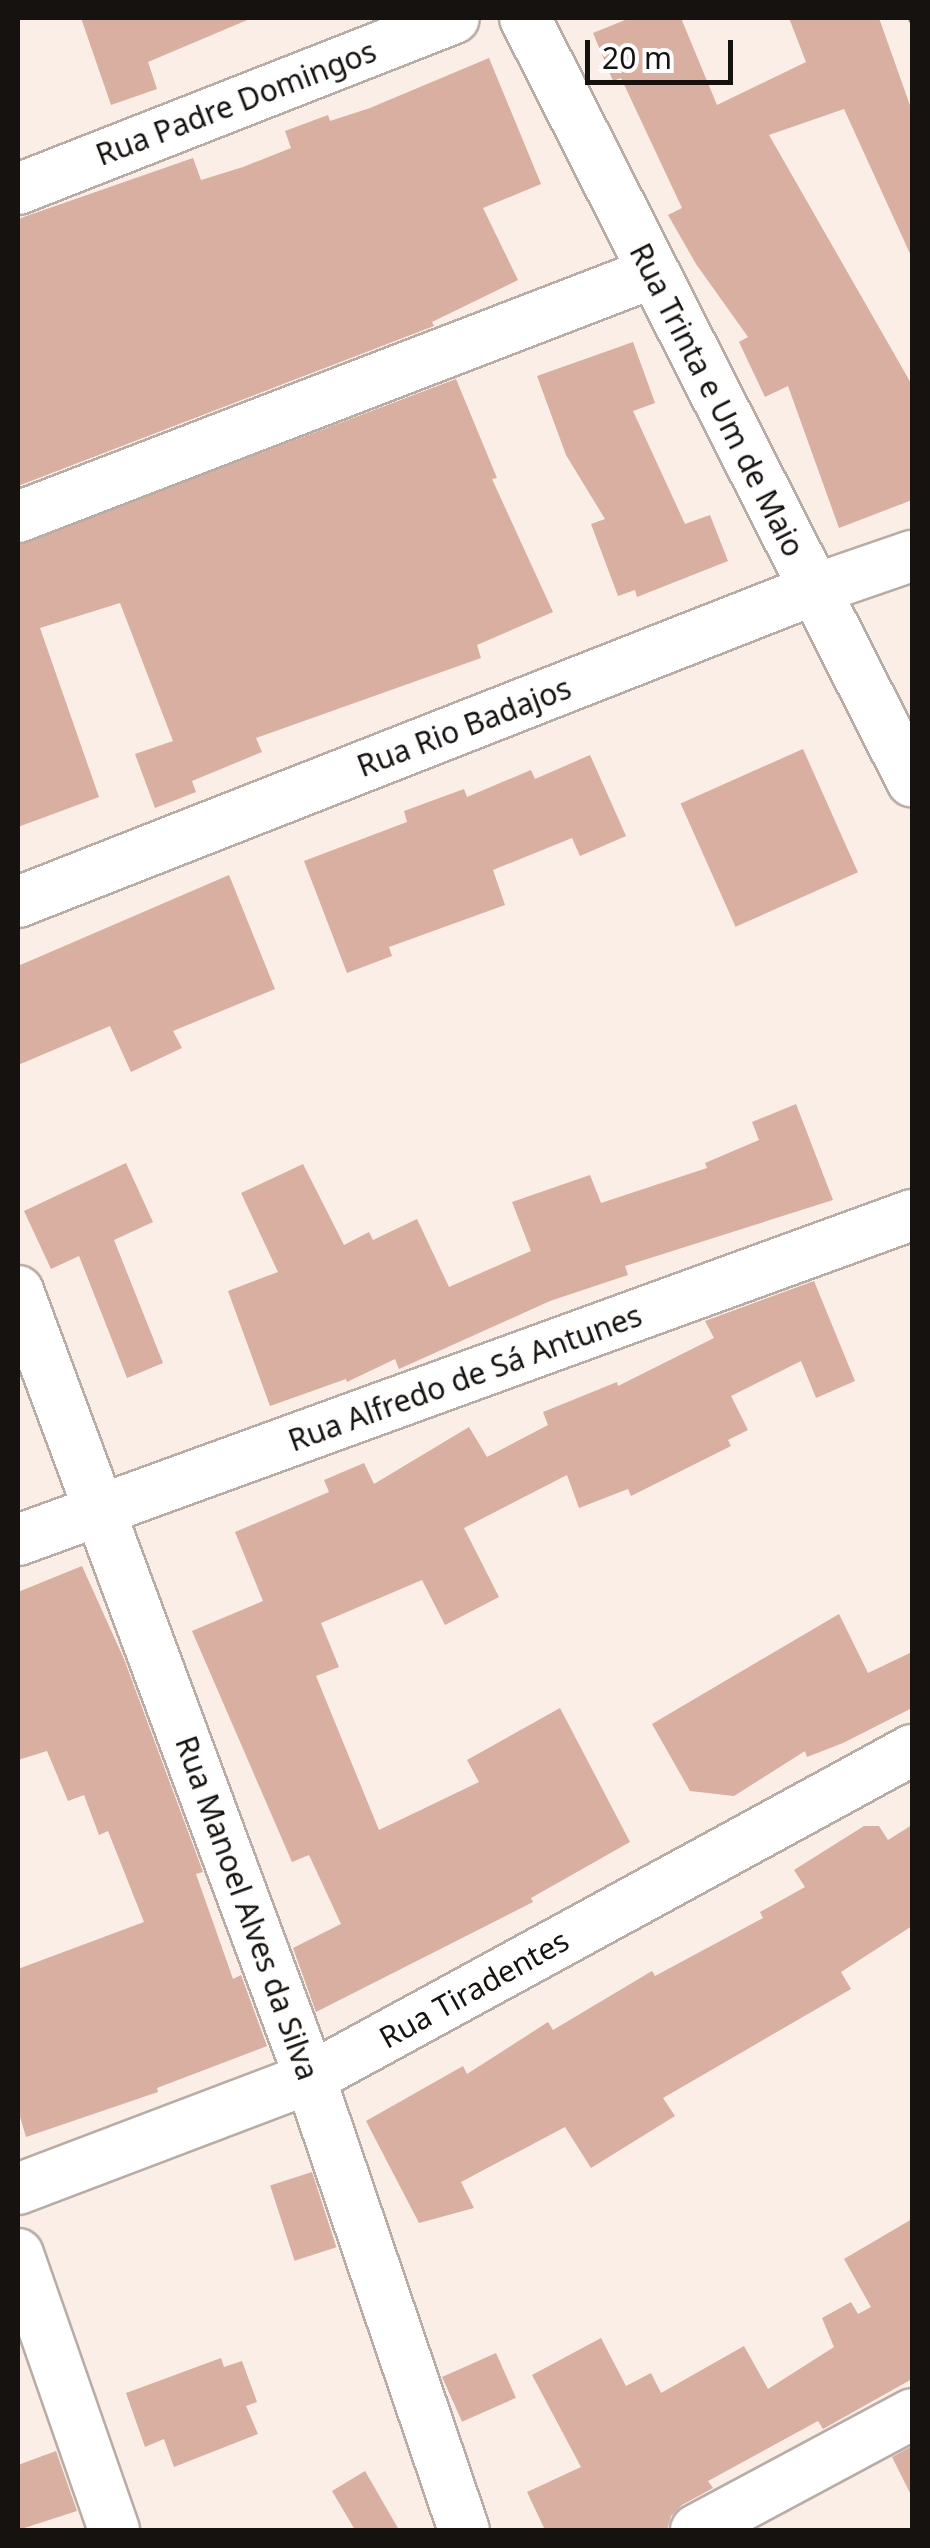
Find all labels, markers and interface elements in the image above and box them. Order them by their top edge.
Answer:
scale bar [590,20,738,82]
street label: Rua Padre Domingos [91,33,381,173]
text: 20 m [602,37,672,78]
street label: Rua Trinta e Um de Maio [622,237,812,563]
street label: Rua Rio Badajos [352,670,576,784]
street label: Rua Alfredo de Sá Antunes [283,1297,647,1459]
street label: Rua Manoel Alves da Silva [168,1731,326,2085]
street label: Rua Tiradentes [373,1922,575,2056]

